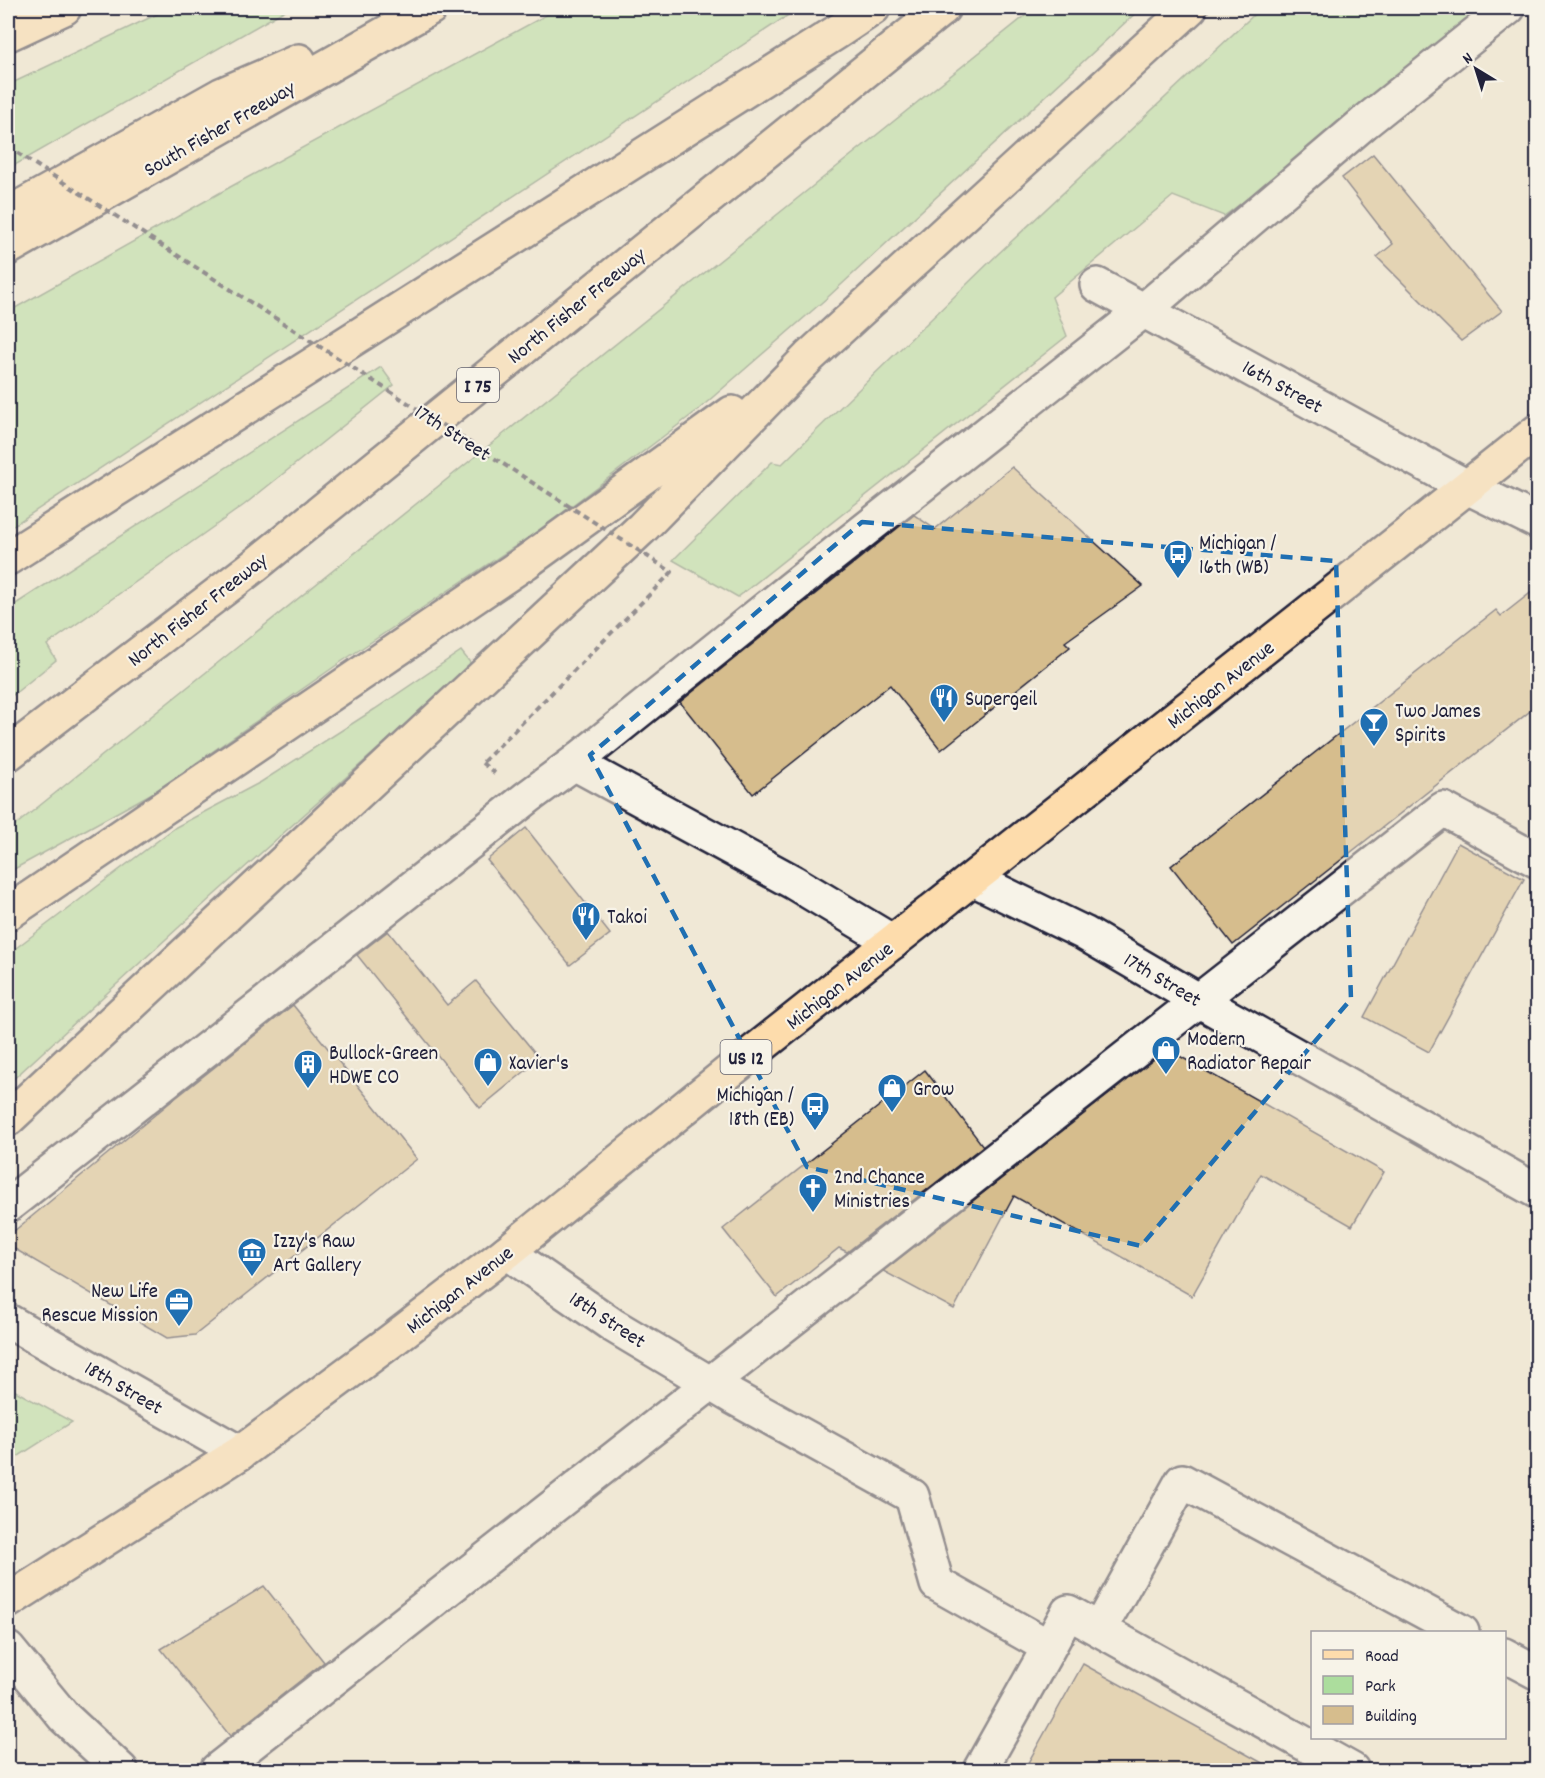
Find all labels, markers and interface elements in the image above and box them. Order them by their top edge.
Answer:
north arrow [1446,39,1506,99]
text: N [1458,48,1479,71]
street label: South Fisher Freeway [139,75,302,186]
street label: North Fisher Freeway [502,242,654,373]
street label: 16th Street [1236,354,1328,423]
road number: I 75 [457,368,499,402]
street label: 17th Street [407,399,496,471]
place label: Michigan / 16th (WB) [1199,530,1277,584]
bus stop icon: Michigan / 16th (WB) [1162,538,1194,580]
street label: North Fisher Freeway [122,547,276,676]
street label: Michigan Avenue [1162,635,1282,738]
restaurant icon: Supergeil [928,682,960,724]
place label: Supergeil [965,686,1037,716]
place label: Two James Spirits [1395,698,1481,752]
bar icon: Two James Spirits [1358,706,1390,748]
restaurant icon: Takoi [570,900,602,942]
place label: Takoi [607,904,647,934]
street label: Michigan Avenue [781,936,901,1039]
street label: 17th Street [1117,947,1206,1017]
place label: Modern Radiator Repair [1187,1026,1311,1080]
shop icon: Modern Radiator Repair [1150,1034,1182,1076]
place label: Bullock-Green HDWE CO [329,1040,438,1094]
road number: US 12 [720,1040,771,1074]
shop icon: Xavier's [472,1046,504,1088]
building icon: Bullock-Green HDWE CO [292,1048,324,1090]
place label: Xavier's [509,1050,569,1080]
shop icon: Grow [876,1072,908,1114]
place label: Grow [913,1076,954,1106]
place label: Michigan / 18th (EB) [716,1082,794,1136]
bus stop icon: Michigan / 18th (EB) [799,1090,831,1132]
place label: 2nd Chance Ministries [834,1164,925,1218]
church icon: 2nd Chance Ministries [797,1172,829,1214]
place label: Izzy's Raw Art Gallery [273,1228,361,1282]
museum icon: Izzy's Raw Art Gallery [236,1236,268,1278]
street label: Michigan Avenue [401,1240,521,1343]
place label: New Life Rescue Mission [41,1278,158,1332]
street label: 18th Street [562,1285,651,1358]
office icon: New Life Rescue Mission [163,1286,195,1328]
street label: 18th Street [78,1355,168,1424]
legend [1311,1631,1506,1739]
text: Road [1365,1645,1399,1670]
text: Park [1365,1675,1396,1700]
text: Building [1365,1705,1417,1730]

